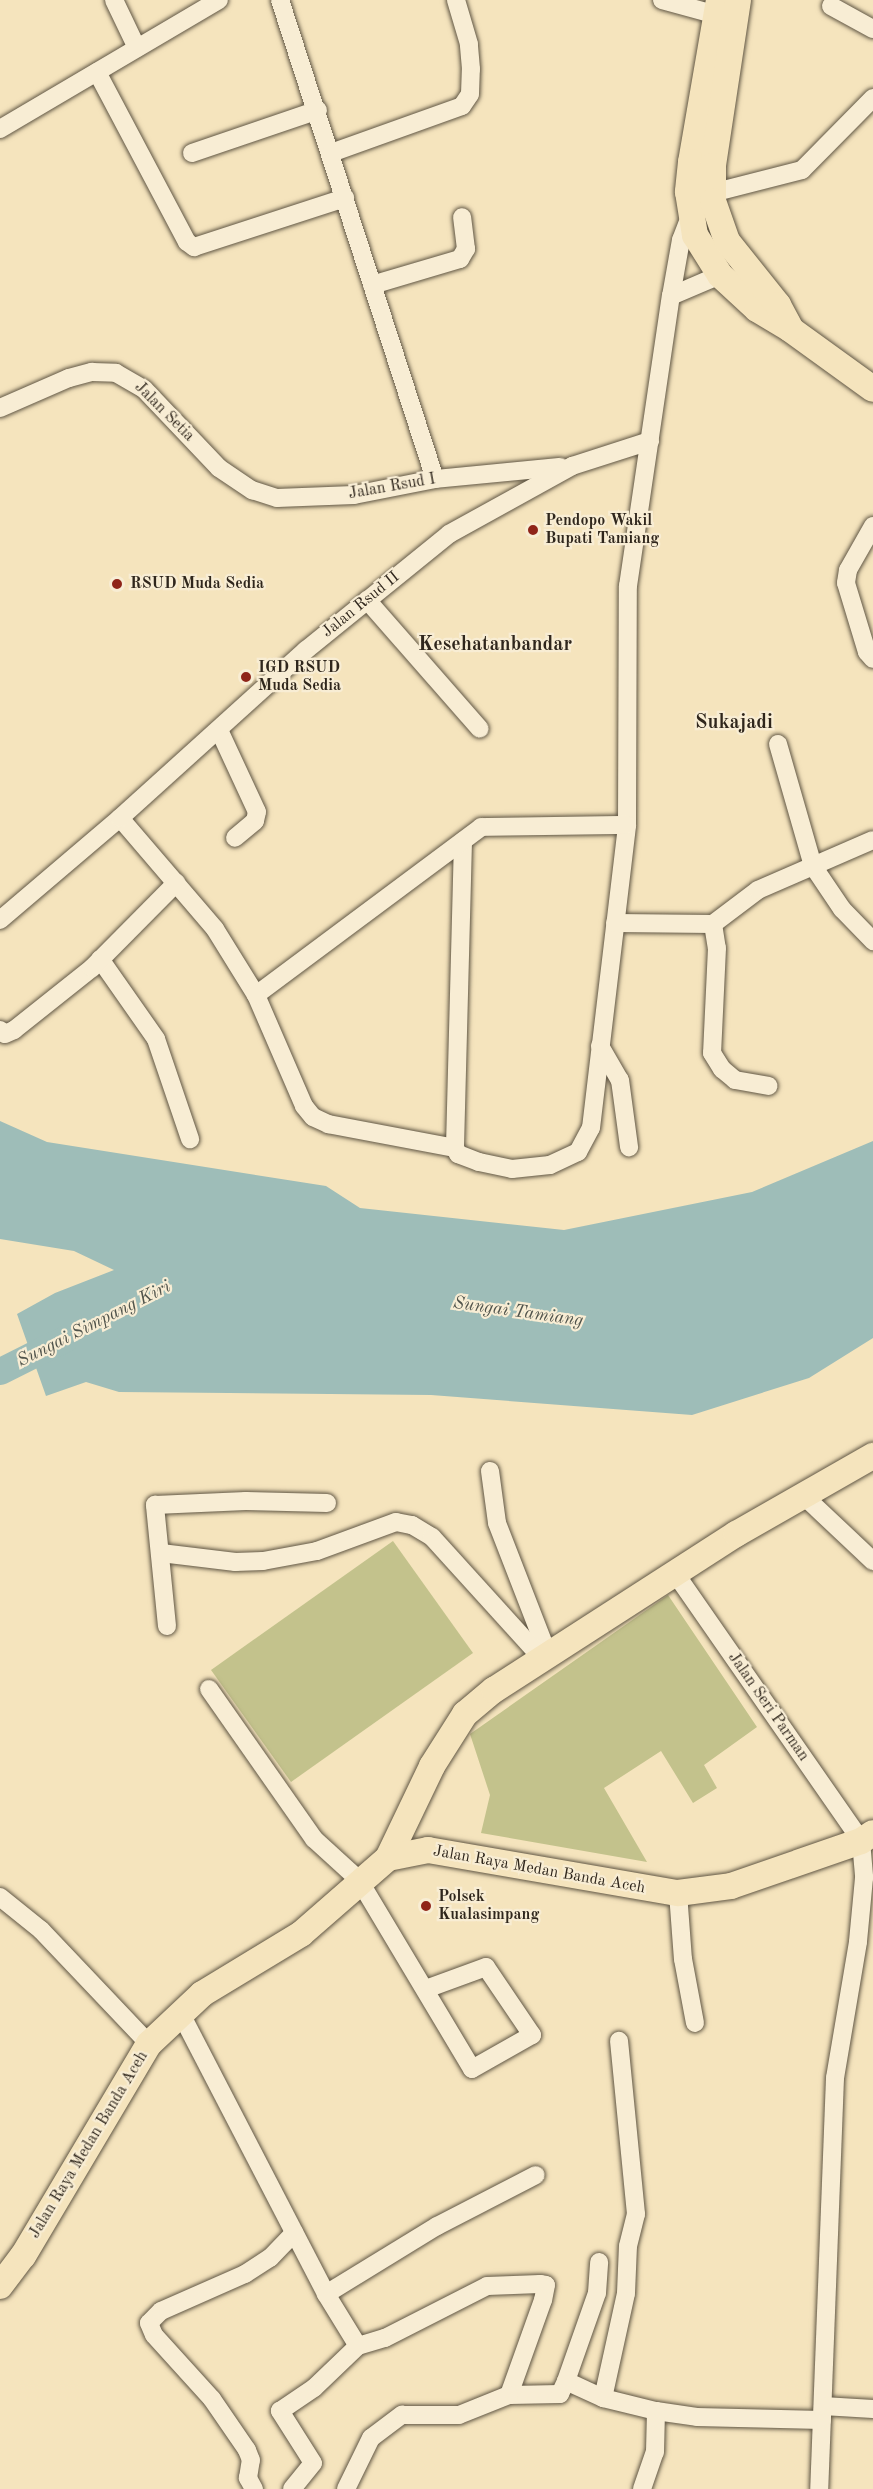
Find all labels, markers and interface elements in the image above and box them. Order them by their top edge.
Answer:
street label: Jalan Setia [130,378,198,446]
street label: Jalan Rsud I [347,470,437,504]
place label: Pendopo Wakil Bupati Tamiang [545,511,659,549]
marker: Pendopo Wakil Bupati Tamiang [526,523,540,537]
street label: Jalan Rsud II [318,568,404,642]
place label: RSUD Muda Sedia [130,574,264,594]
marker: RSUD Muda Sedia [108,575,126,593]
district label: Kesehatanbandar [418,633,572,657]
place label: IGD RSUD Muda Sedia [258,658,341,696]
marker: IGD RSUD Muda Sedia [239,670,253,684]
district label: Sukajadi [695,711,773,735]
water label: Sungai Simpang Kiri [14,1276,174,1372]
water label: Sungai Tamiang [452,1292,584,1332]
street label: Jalan Seri Parman [723,1649,813,1765]
street label: Jalan Raya Medan Banda Aceh [431,1842,647,1898]
place label: Polsek Kualasimpang [438,1887,539,1925]
marker: Polsek Kualasimpang [419,1899,433,1913]
street label: Jalan Raya Medan Banda Aceh [25,2048,153,2242]

